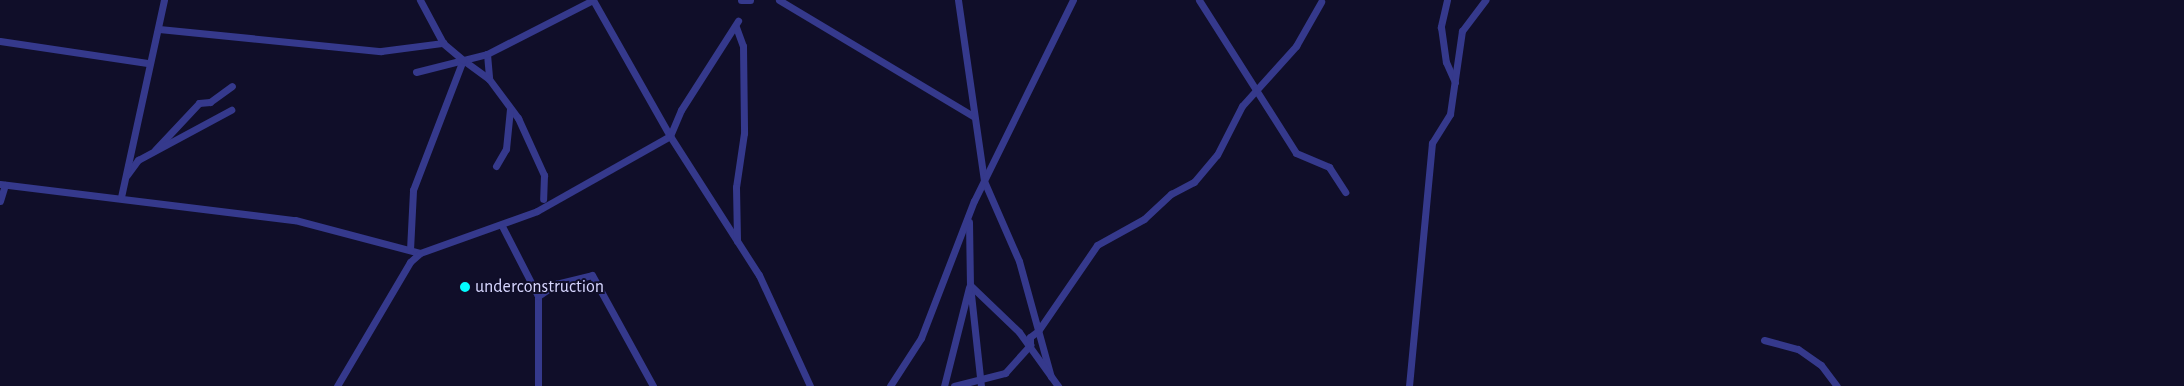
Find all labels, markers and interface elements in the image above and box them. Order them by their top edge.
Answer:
place label: underconstruction [475,276,604,298]
marker: underconstruction [459,281,471,293]

